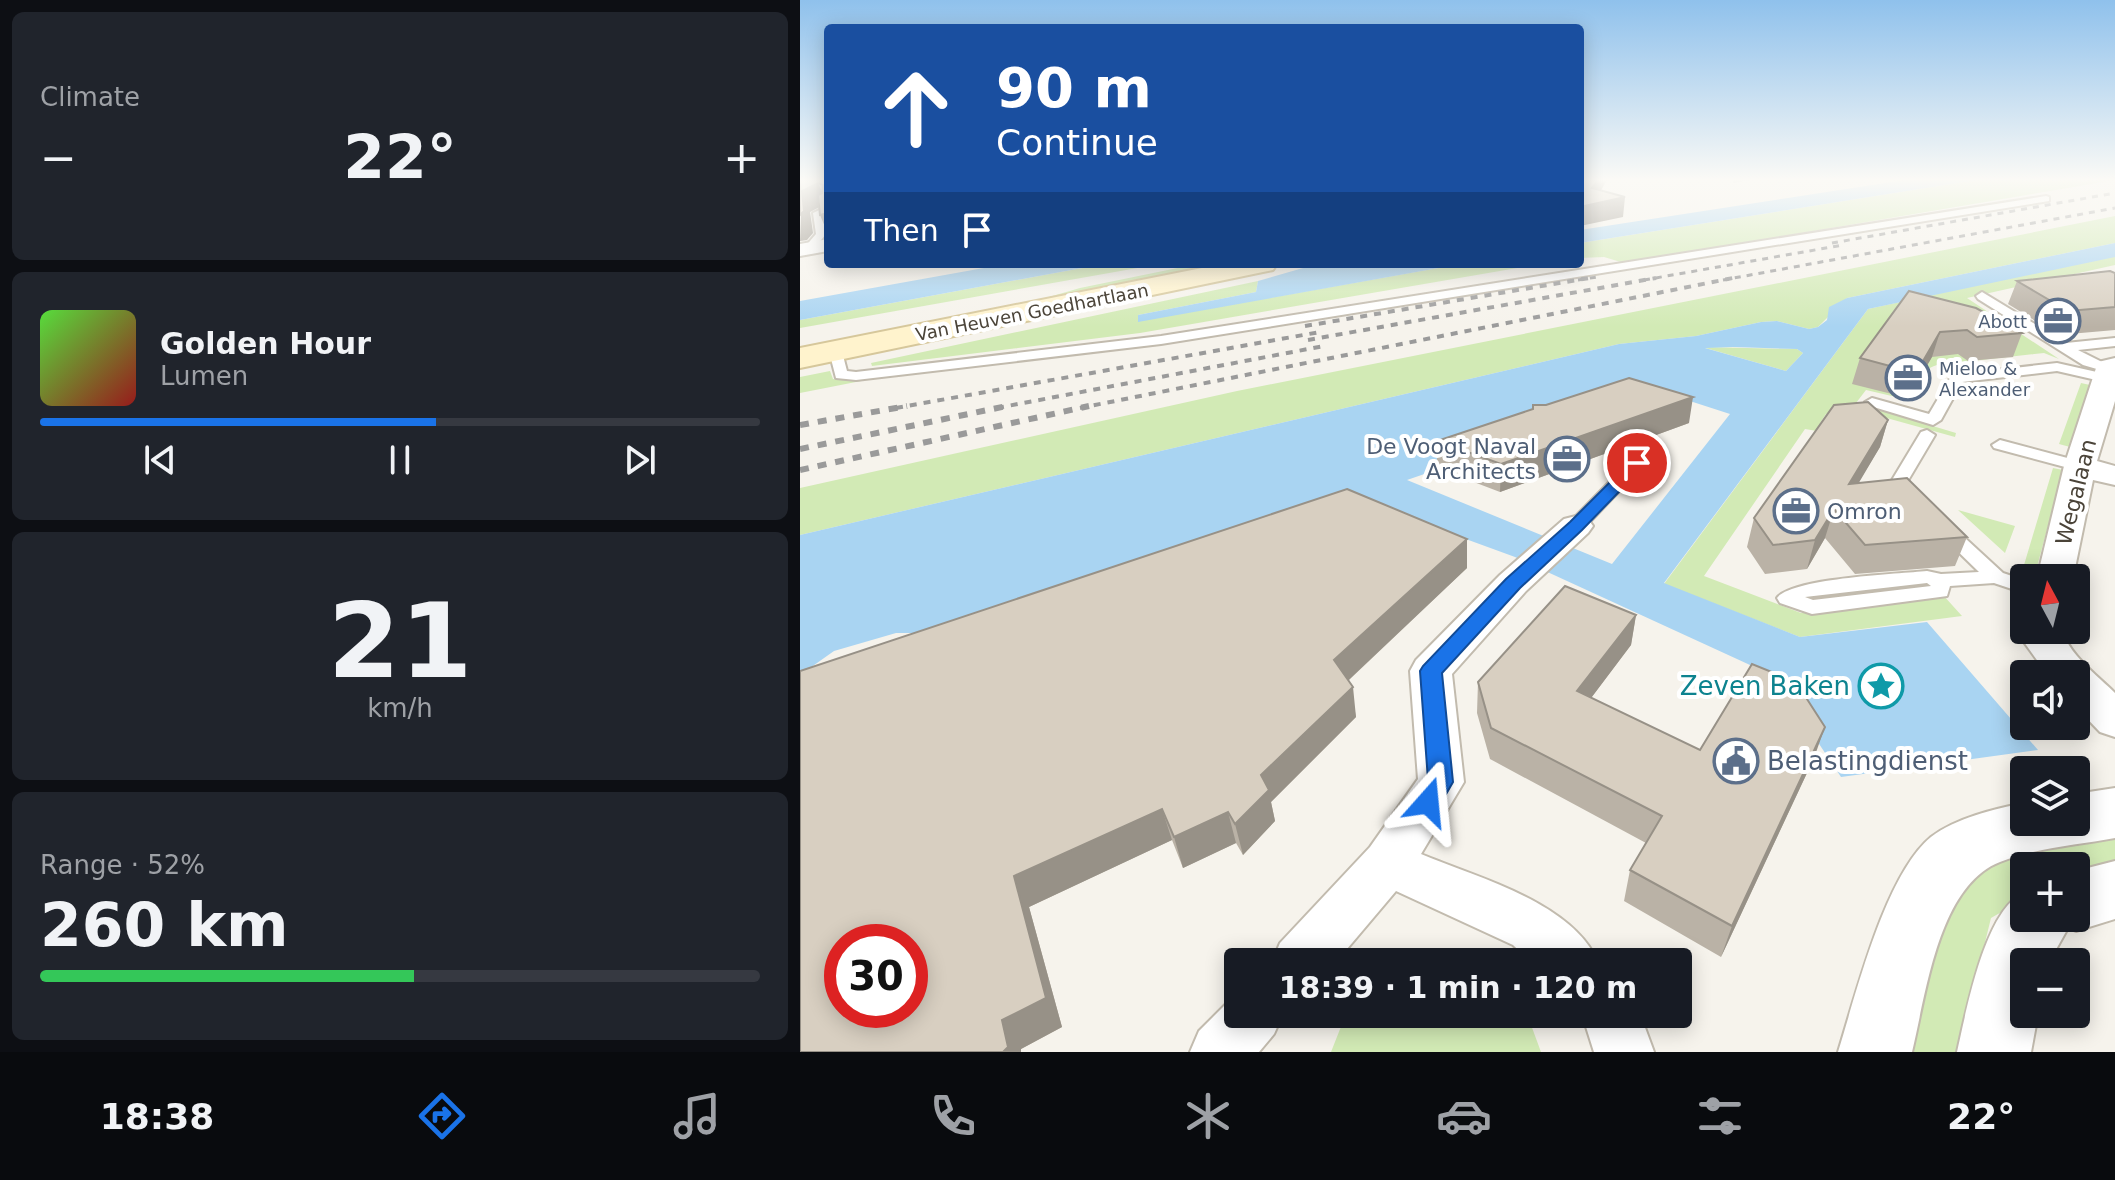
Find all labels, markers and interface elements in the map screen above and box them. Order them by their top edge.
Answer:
text: 90 m [996,55,1152,120]
icon: ahead [864,56,968,160]
text: Climate [40,82,140,112]
text: 22° [343,122,457,192]
text: Continue [996,122,1158,163]
text: − [40,132,77,183]
text: + [723,132,760,183]
icon: arrive [955,208,999,252]
text: Then [864,213,939,248]
street label: Van Heuven Goedhartlaan [914,279,1150,345]
office icon: Abott [2034,297,2082,345]
place label: Abott [1978,311,2027,332]
text: Golden Hour [160,326,371,361]
office icon: Mieloo & Alexander [1884,354,1932,402]
place label: Mieloo & Alexander [1939,358,2031,400]
text: Lumen [160,361,248,391]
pin [1603,429,1671,497]
place label: De Voogt Naval Architects [1366,434,1536,484]
office icon: De Voogt Naval Architects [1543,435,1591,483]
street label: Wegalaan [2051,436,2101,548]
icon: previous [138,438,182,482]
icon: pause [378,438,422,482]
icon: next [618,438,662,482]
icon: arrive [1615,441,1659,485]
office icon: Omron [1772,487,1820,535]
place label: Omron [1827,499,1902,524]
north arrow [2010,564,2090,644]
map controls [2010,564,2090,1028]
text: 21 [328,580,472,702]
button: sound [2010,660,2090,740]
place icon: Zeven Baken [1857,662,1905,710]
place label: Zeven Baken [1680,671,1850,701]
text: km/h [367,693,433,723]
public building icon: Belastingdienst [1712,737,1760,785]
place label: Belastingdienst [1767,746,1968,776]
button: layers [2010,756,2090,836]
position arrow [1386,760,1470,844]
text: Range · 52% [40,850,205,880]
button: + [2010,852,2090,932]
text: 260 km [40,890,289,960]
speed limit sign: 30 [824,924,928,1028]
button: − [2010,948,2090,1028]
text: 18:39 · 1 min · 120 m [1279,970,1637,1005]
icon: directions [414,1088,470,1144]
icon: music [669,1088,725,1144]
icon: phone [925,1088,981,1144]
icon: climate [1180,1088,1236,1144]
icon: car [1436,1088,1492,1144]
icon: filters [1692,1088,1748,1144]
text: 18:38 [100,1096,214,1137]
text: 22° [1947,1096,2015,1137]

